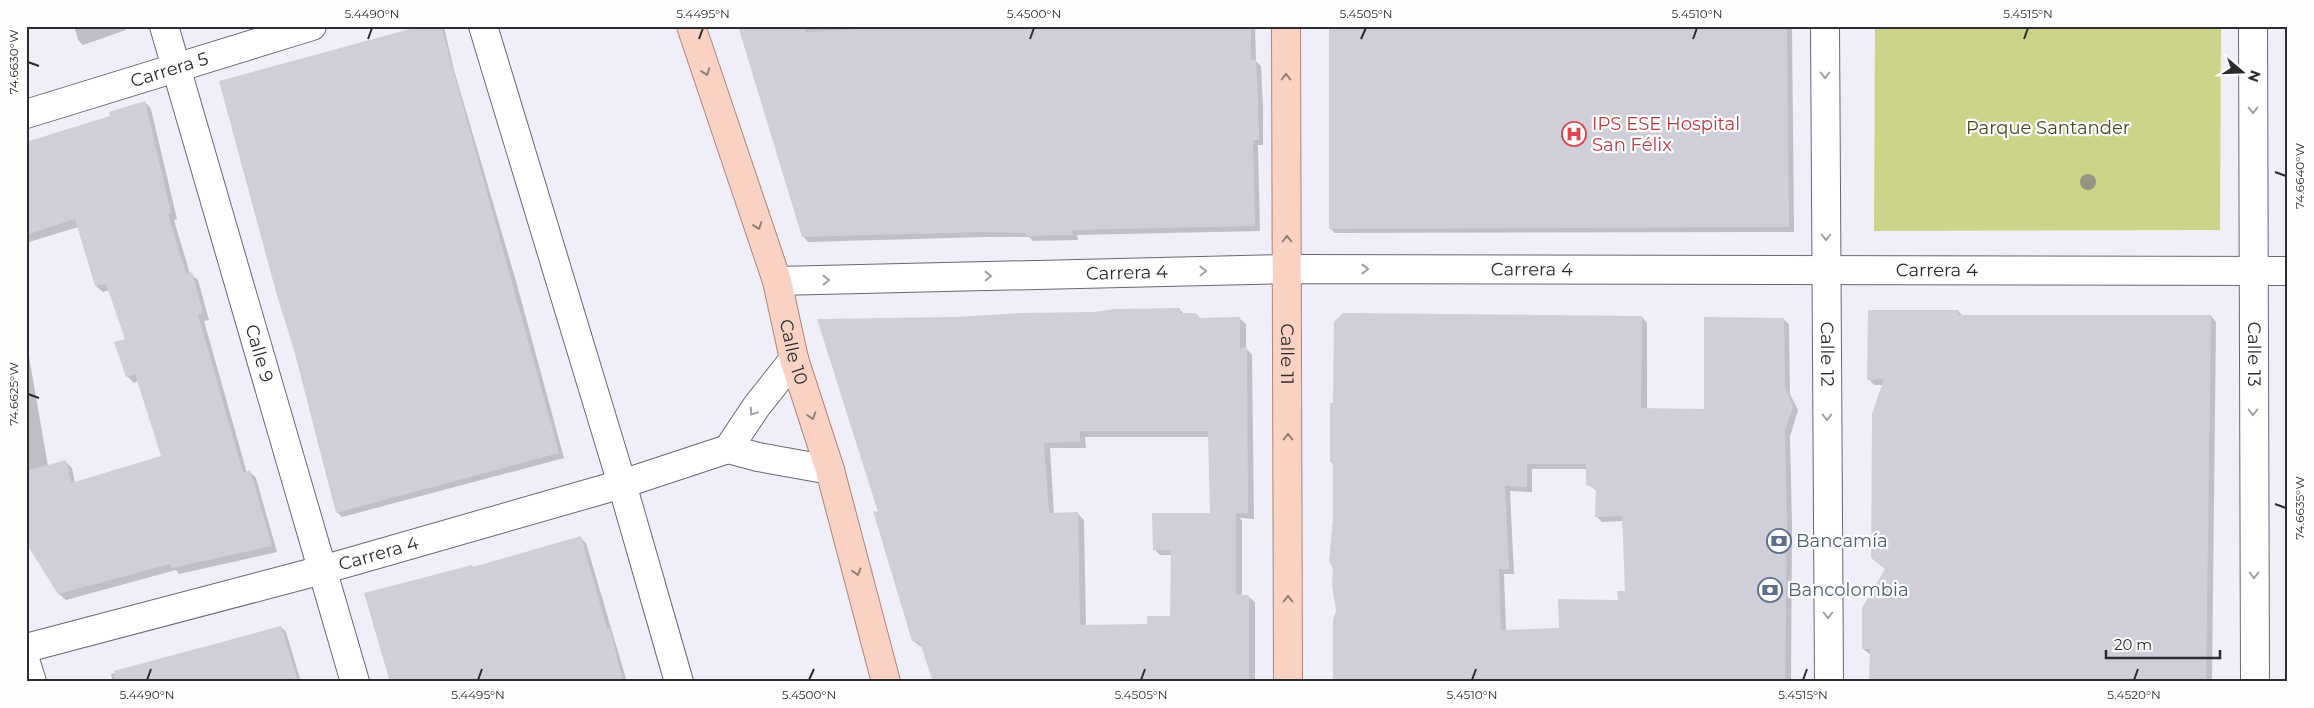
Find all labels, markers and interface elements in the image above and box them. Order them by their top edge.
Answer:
text: 5.4490°N [344,6,400,21]
text: 5.4495°N [676,6,730,21]
text: 5.4500°N [1007,6,1061,21]
text: 5.4505°N [1339,6,1393,21]
text: 5.4510°N [1672,6,1722,21]
text: 5.4515°N [2003,6,2053,21]
text: 74.6630°W [6,30,21,94]
street label: Carrera 5 [128,48,211,92]
north arrow [2216,48,2266,98]
one-way arrow [701,68,711,76]
text: N [2244,68,2265,85]
one-way arrow [1820,72,1830,79]
one-way arrow [1281,73,1291,80]
one-way arrow [2248,106,2258,114]
place label: IPS ESE Hospital San Félix [1592,113,1740,156]
park label: Parque Santander [1966,117,2130,139]
hospital icon: IPS ESE Hospital San Félix [1561,121,1587,147]
text: 74.6640°W [2292,143,2307,209]
one-way arrow [753,222,763,230]
one-way arrow [1821,234,1831,242]
one-way arrow [1282,235,1292,243]
street label: Carrera 4 [1491,258,1573,281]
street label: Carrera 4 [1896,259,1978,281]
street label: Carrera 4 [1086,261,1168,285]
one-way arrow [1362,264,1370,274]
one-way arrow [1200,266,1207,276]
one-way arrow [984,271,992,281]
one-way arrow [822,275,830,285]
street label: Calle 10 [775,317,813,388]
street label: Calle 12 [1816,321,1838,387]
street label: Calle 13 [2243,321,2265,387]
street label: Calle 9 [240,322,278,385]
street label: Calle 11 [1276,323,1298,385]
text: 74.6625°W [6,362,21,426]
one-way arrow [750,406,759,415]
one-way arrow [2248,409,2258,417]
one-way arrow [806,411,816,420]
one-way arrow [1822,414,1832,422]
one-way arrow [1283,433,1293,440]
text: 74.6635°W [2292,476,2307,540]
bank icon: Bancamía [1766,528,1792,554]
place label: Bancamía [1796,530,1888,552]
street label: Carrera 4 [336,532,421,576]
one-way arrow [851,568,862,577]
one-way arrow [2249,572,2259,579]
bank icon: Bancolombia [1757,577,1783,603]
place label: Bancolombia [1788,579,1909,601]
one-way arrow [1283,595,1293,603]
one-way arrow [1823,612,1833,619]
scale bar [2106,628,2220,660]
text: 20 m [2114,635,2152,654]
text: 5.4490°N [119,687,175,702]
text: 5.4495°N [451,687,505,702]
text: 5.4500°N [782,687,836,702]
text: 5.4505°N [1114,687,1168,702]
text: 5.4510°N [1447,687,1497,702]
text: 5.4515°N [1778,687,1828,702]
text: 5.4520°N [2107,687,2161,702]

